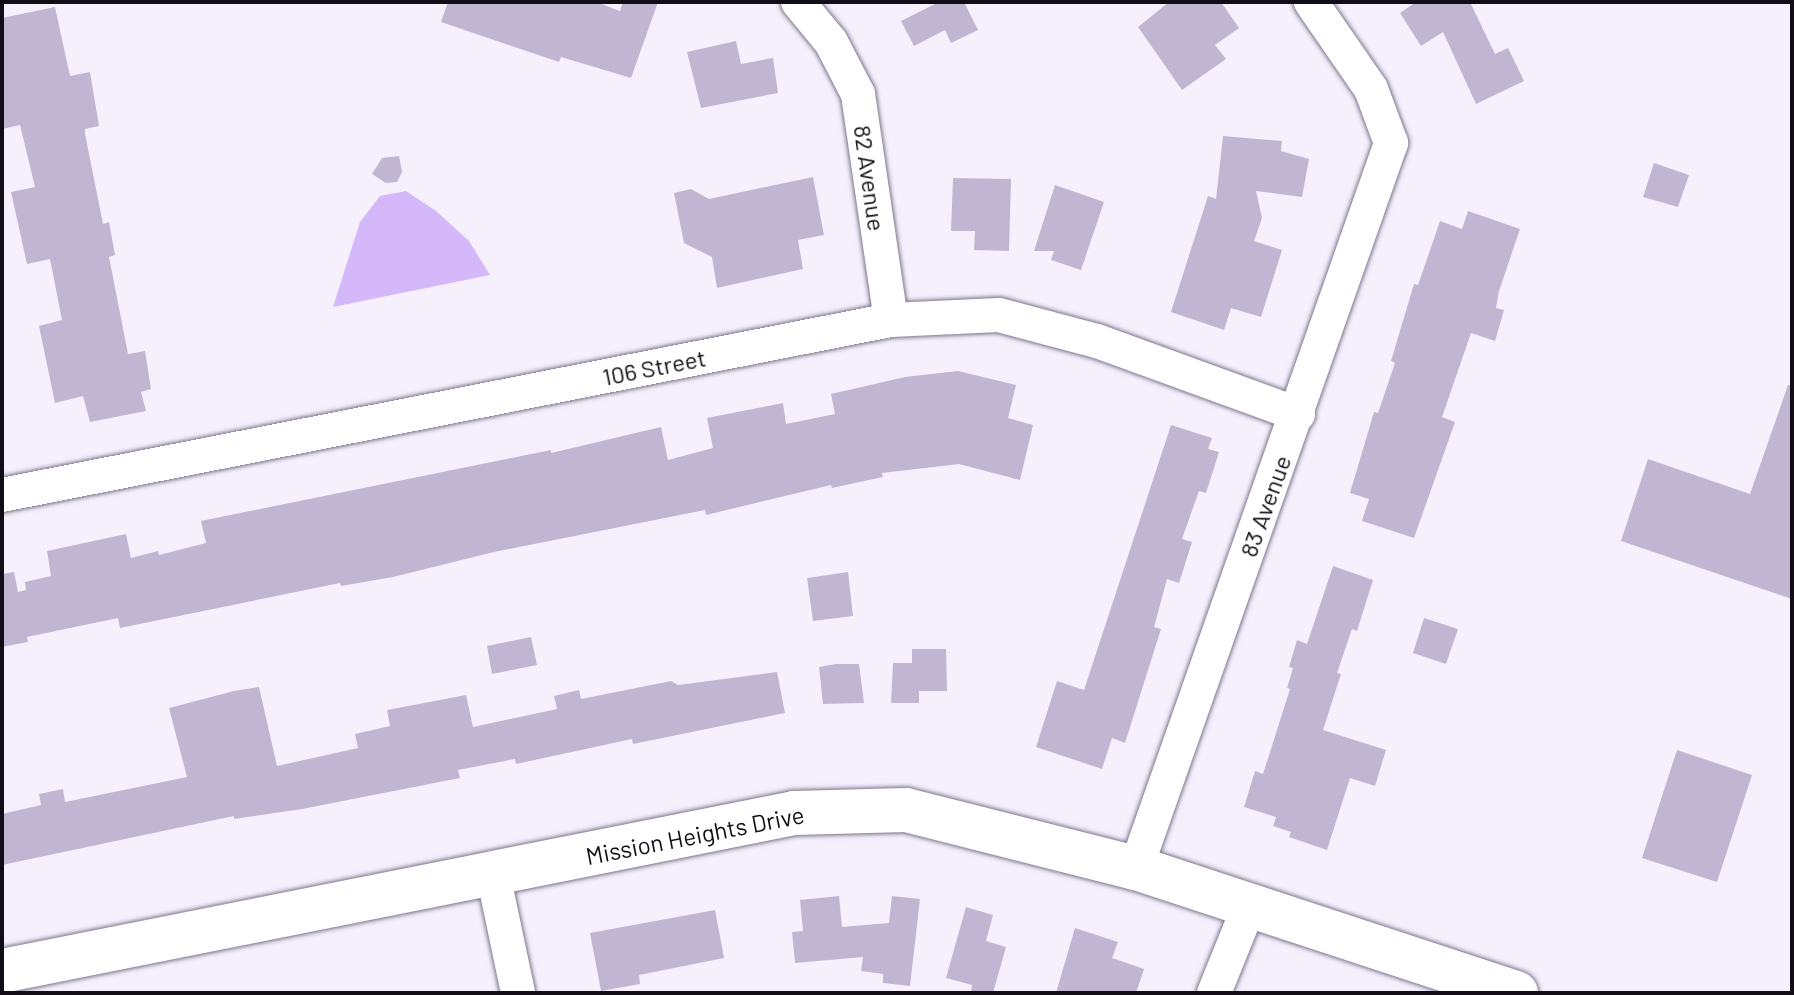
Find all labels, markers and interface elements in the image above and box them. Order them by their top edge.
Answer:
street label: 82 Avenue [848,123,892,233]
street label: 106 Street [600,343,708,391]
street label: 83 Avenue [1233,451,1297,561]
street label: Mission Heights Drive [583,800,807,870]

